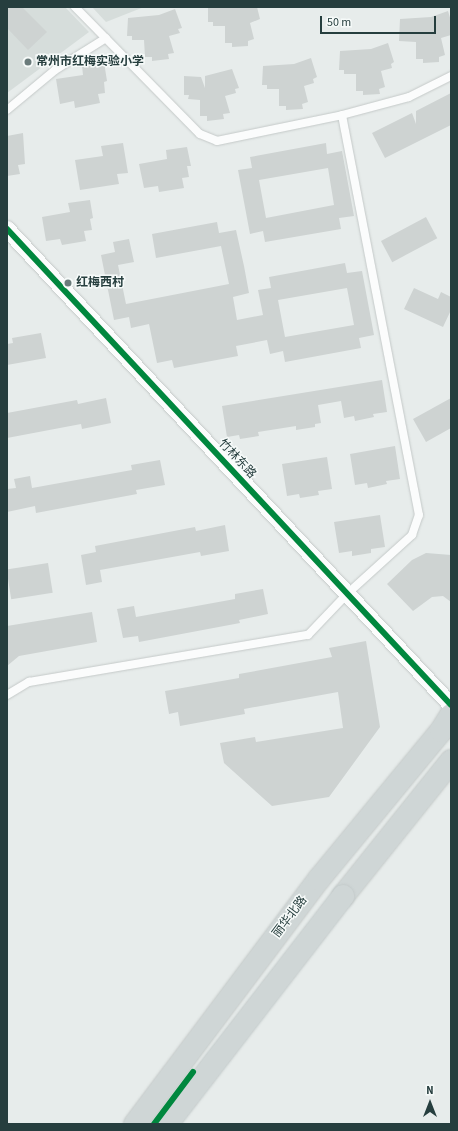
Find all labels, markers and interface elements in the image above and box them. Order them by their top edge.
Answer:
scale bar [322,8,438,34]
text: 50 m [327,14,351,31]
place label: 常州市红梅实验小学 [36,55,144,69]
marker: 常州市红梅实验小学 [23,57,33,67]
place label: 红梅西村 [76,276,124,290]
marker: 红梅西村 [63,278,73,288]
street label: 竹林东路 [215,437,259,481]
street label: 丽华北路 [270,893,310,941]
north arrow [410,1083,450,1123]
text: N [426,1083,434,1098]

